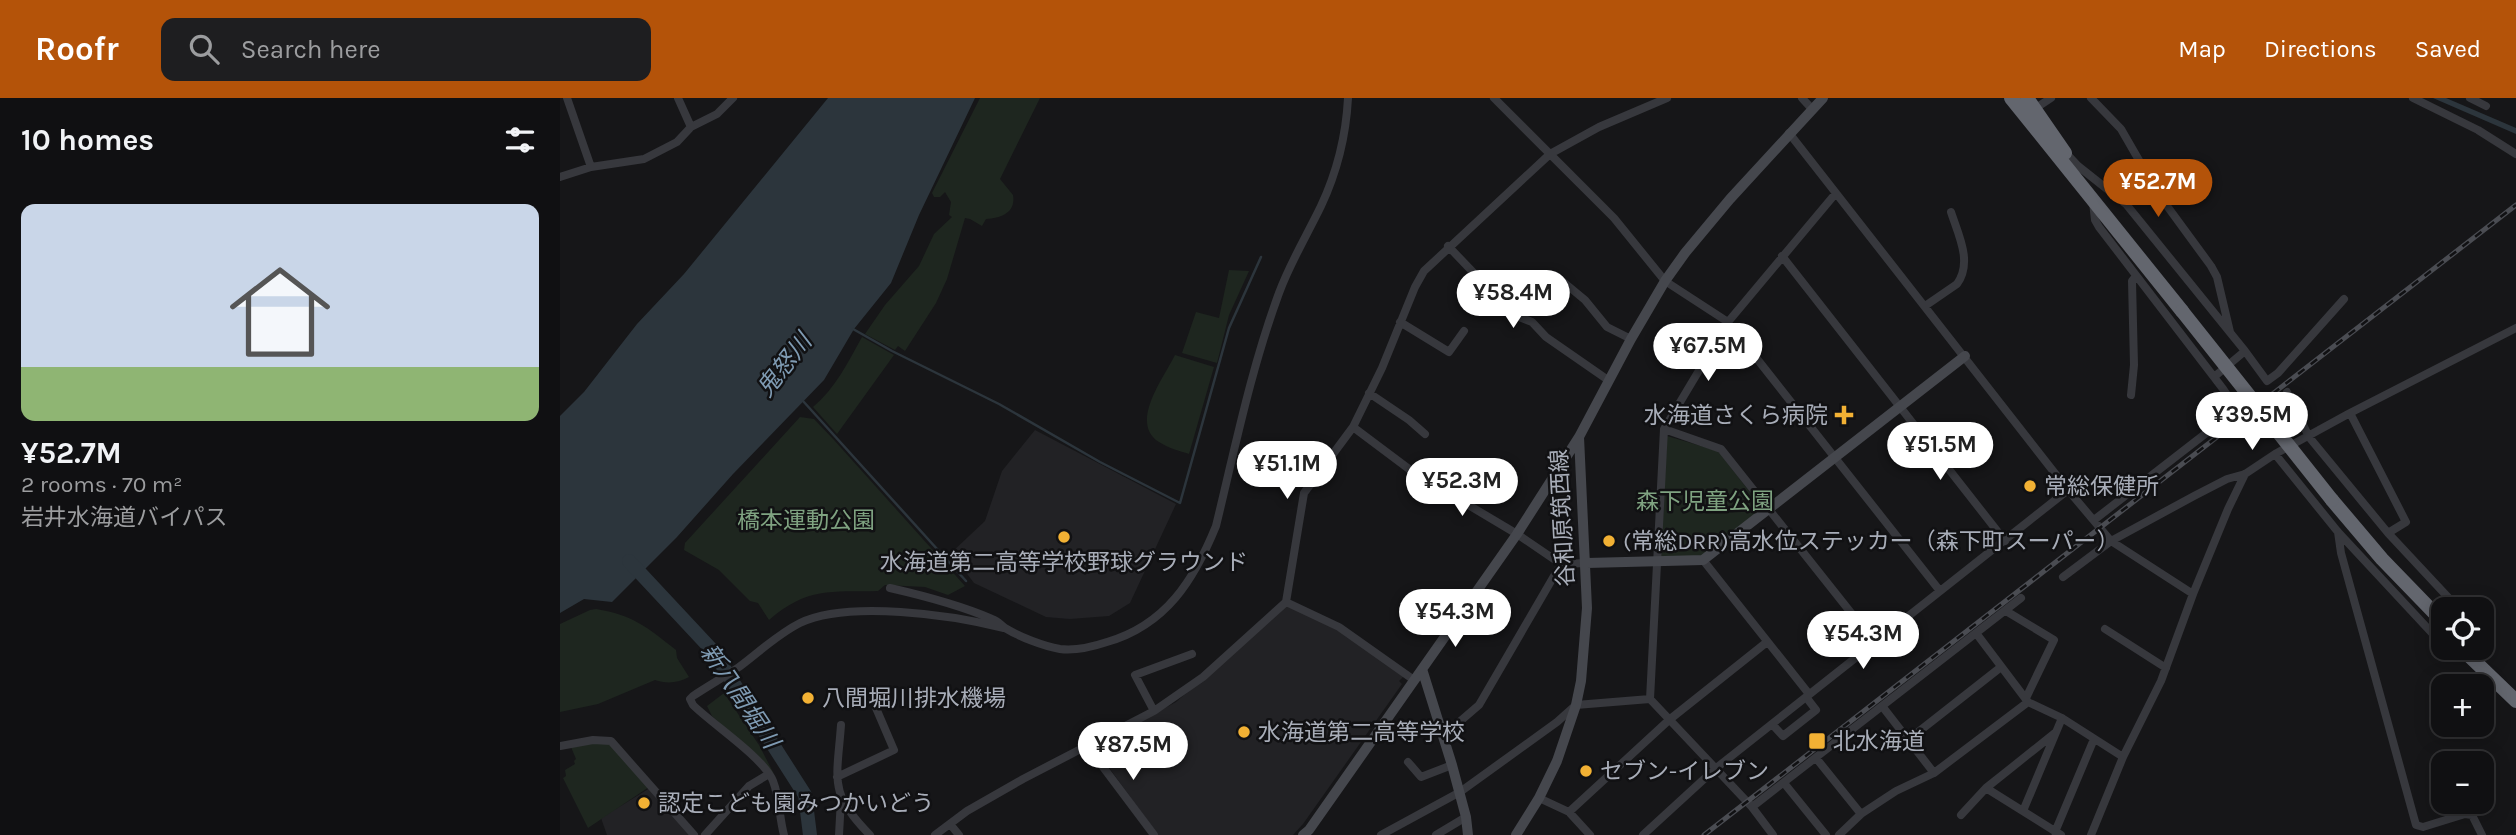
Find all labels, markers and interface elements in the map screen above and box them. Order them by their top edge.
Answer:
search box [161,18,651,81]
text: Roofr [35,30,119,68]
icon: search [185,30,223,68]
text: Search here [241,34,381,65]
text: Map [2178,35,2226,63]
text: Directions [2264,35,2377,63]
text: Saved [2415,35,2481,63]
icon: filters [501,121,539,159]
text: 10 homes [21,122,154,158]
pin: ¥52.7M [2101,159,2215,219]
text: ¥52.7M [2119,168,2197,195]
icon: home [217,249,343,375]
pin: ¥58.4M [1456,271,1570,330]
text: ¥58.4M [1473,279,1553,306]
pin: ¥67.5M [1651,324,1765,383]
water label: 鬼怒川 [751,326,819,402]
text: ¥67.5M [1669,332,1747,359]
pin: ¥39.5M [2195,392,2309,452]
text: ¥39.5M [2212,401,2292,428]
place label: 水海道さくら病院 [1644,402,1828,429]
marker: 水海道さくら病院 [1834,405,1854,425]
pin: ¥51.5M [1883,422,1997,482]
text: ¥51.5M [1903,431,1977,458]
text: ¥52.7M [21,435,122,471]
pin: ¥51.1M [1230,442,1344,501]
street label: 谷和原筑西線 [1545,448,1580,588]
text: ¥51.1M [1253,450,1321,477]
pin: ¥52.3M [1405,458,1519,518]
text: ¥52.3M [1422,467,1502,494]
text: 2 rooms · 70 m² [21,471,183,498]
place label: 常総保健所 [2044,473,2159,500]
marker: 常総保健所 [2022,478,2038,494]
park label: 森下児童公園 [1636,488,1774,515]
text: 岩井水海道バイパス [21,504,228,531]
park label: 橋本運動公園 [737,507,875,534]
place label: (常総DRR)高水位ステッカー（森下町スーパー） [1623,528,2119,555]
marker: 水海道第二高等学校野球グラウンド [1056,529,1072,545]
marker: (常総DRR)高水位ステッカー（森下町スーパー） [1601,533,1617,549]
place label: 水海道第二高等学校野球グラウンド [880,549,1248,576]
pin: ¥54.3M [1398,589,1512,649]
map controls [2431,597,2494,814]
button: locate [2431,597,2494,660]
text: ¥54.3M [1415,598,1495,625]
pin: ¥54.3M [1806,612,1920,671]
text: ¥54.3M [1823,620,1903,647]
water label: 新八間堀川 [695,638,787,756]
button: + [2431,674,2494,737]
place label: 八間堀川排水機場 [822,685,1006,712]
marker: 八間堀川排水機場 [800,690,816,706]
place label: 水海道第二高等学校 [1258,719,1465,746]
pin: ¥87.5M [1076,722,1190,782]
marker: 水海道第二高等学校 [1236,724,1252,740]
place label: 北水海道 [1833,728,1925,755]
text: ¥87.5M [1094,731,1172,758]
marker: 北水海道 [1807,731,1827,751]
button: − [2431,751,2494,814]
place label: セブン-イレブン [1600,758,1769,785]
marker: セブン-イレブン [1578,763,1594,779]
place label: 認定こども園みつかいどう [658,790,934,817]
marker: 認定こども園みつかいどう [636,795,652,811]

